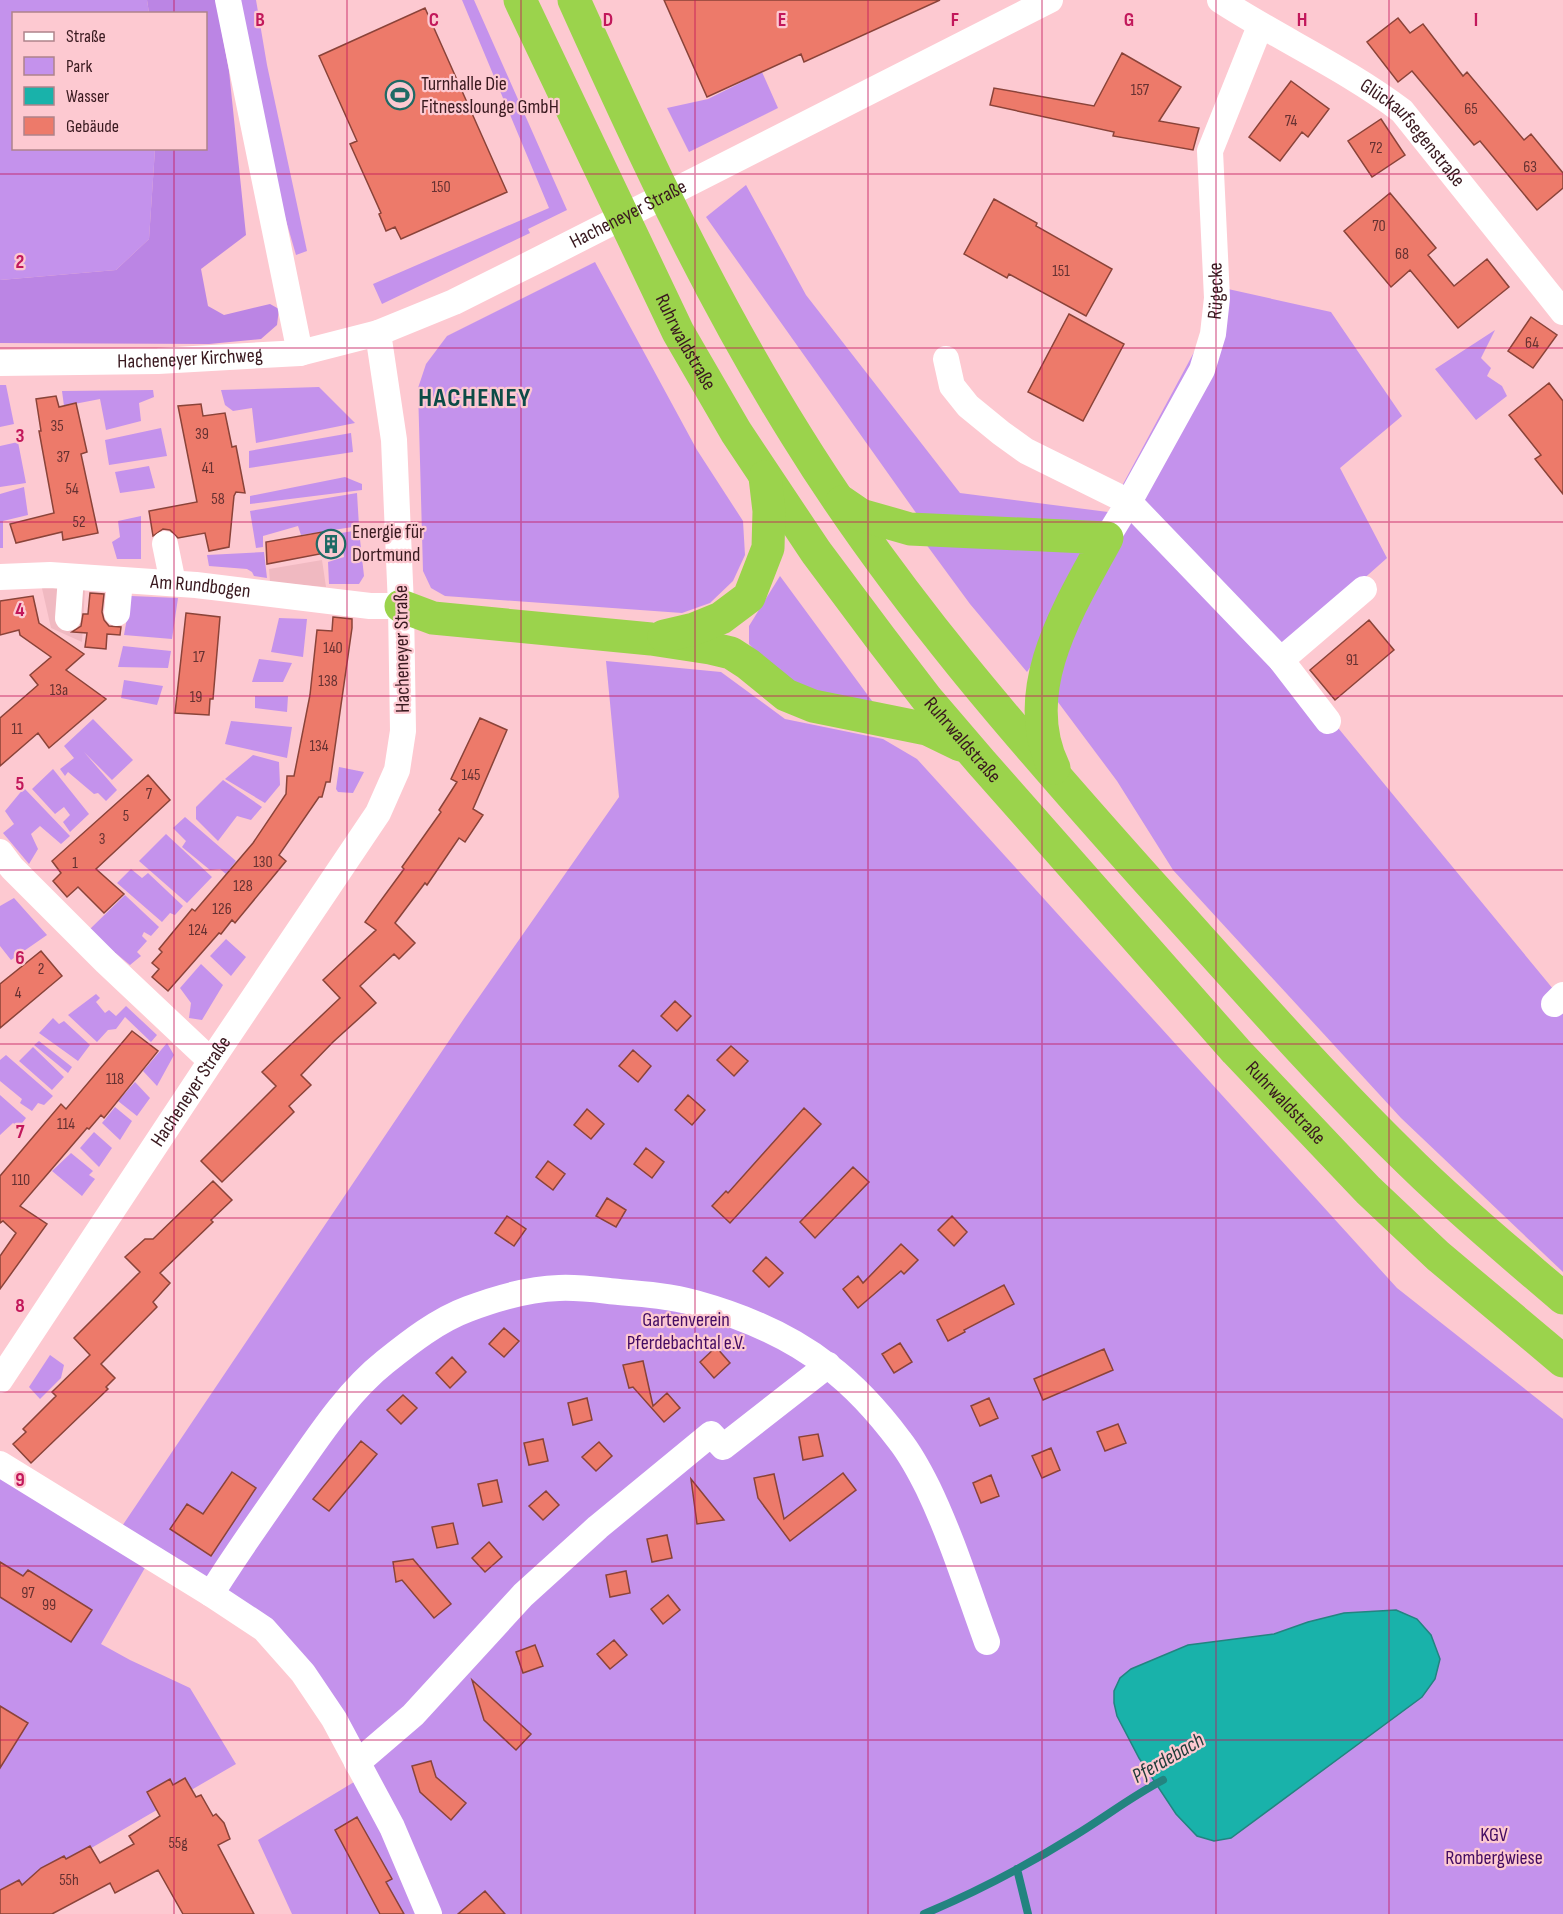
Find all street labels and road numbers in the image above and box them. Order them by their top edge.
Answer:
street label: Glückaufsegenstraße [1356,73,1470,192]
street label: Hacheneyer Straße [566,175,691,254]
street label: Rügecke [1203,262,1229,321]
street label: Ruhrwaldstraße [650,290,721,394]
street label: Hacheneyer Kirchweg [117,343,263,374]
street label: Am Rundbogen [149,570,252,603]
street label: Hacheneyer Straße [389,585,415,713]
street label: Ruhrwaldstraße [919,692,1006,788]
street label: Hacheneyer Straße [146,1032,236,1151]
street label: Ruhrwaldstraße [1240,1056,1331,1150]

